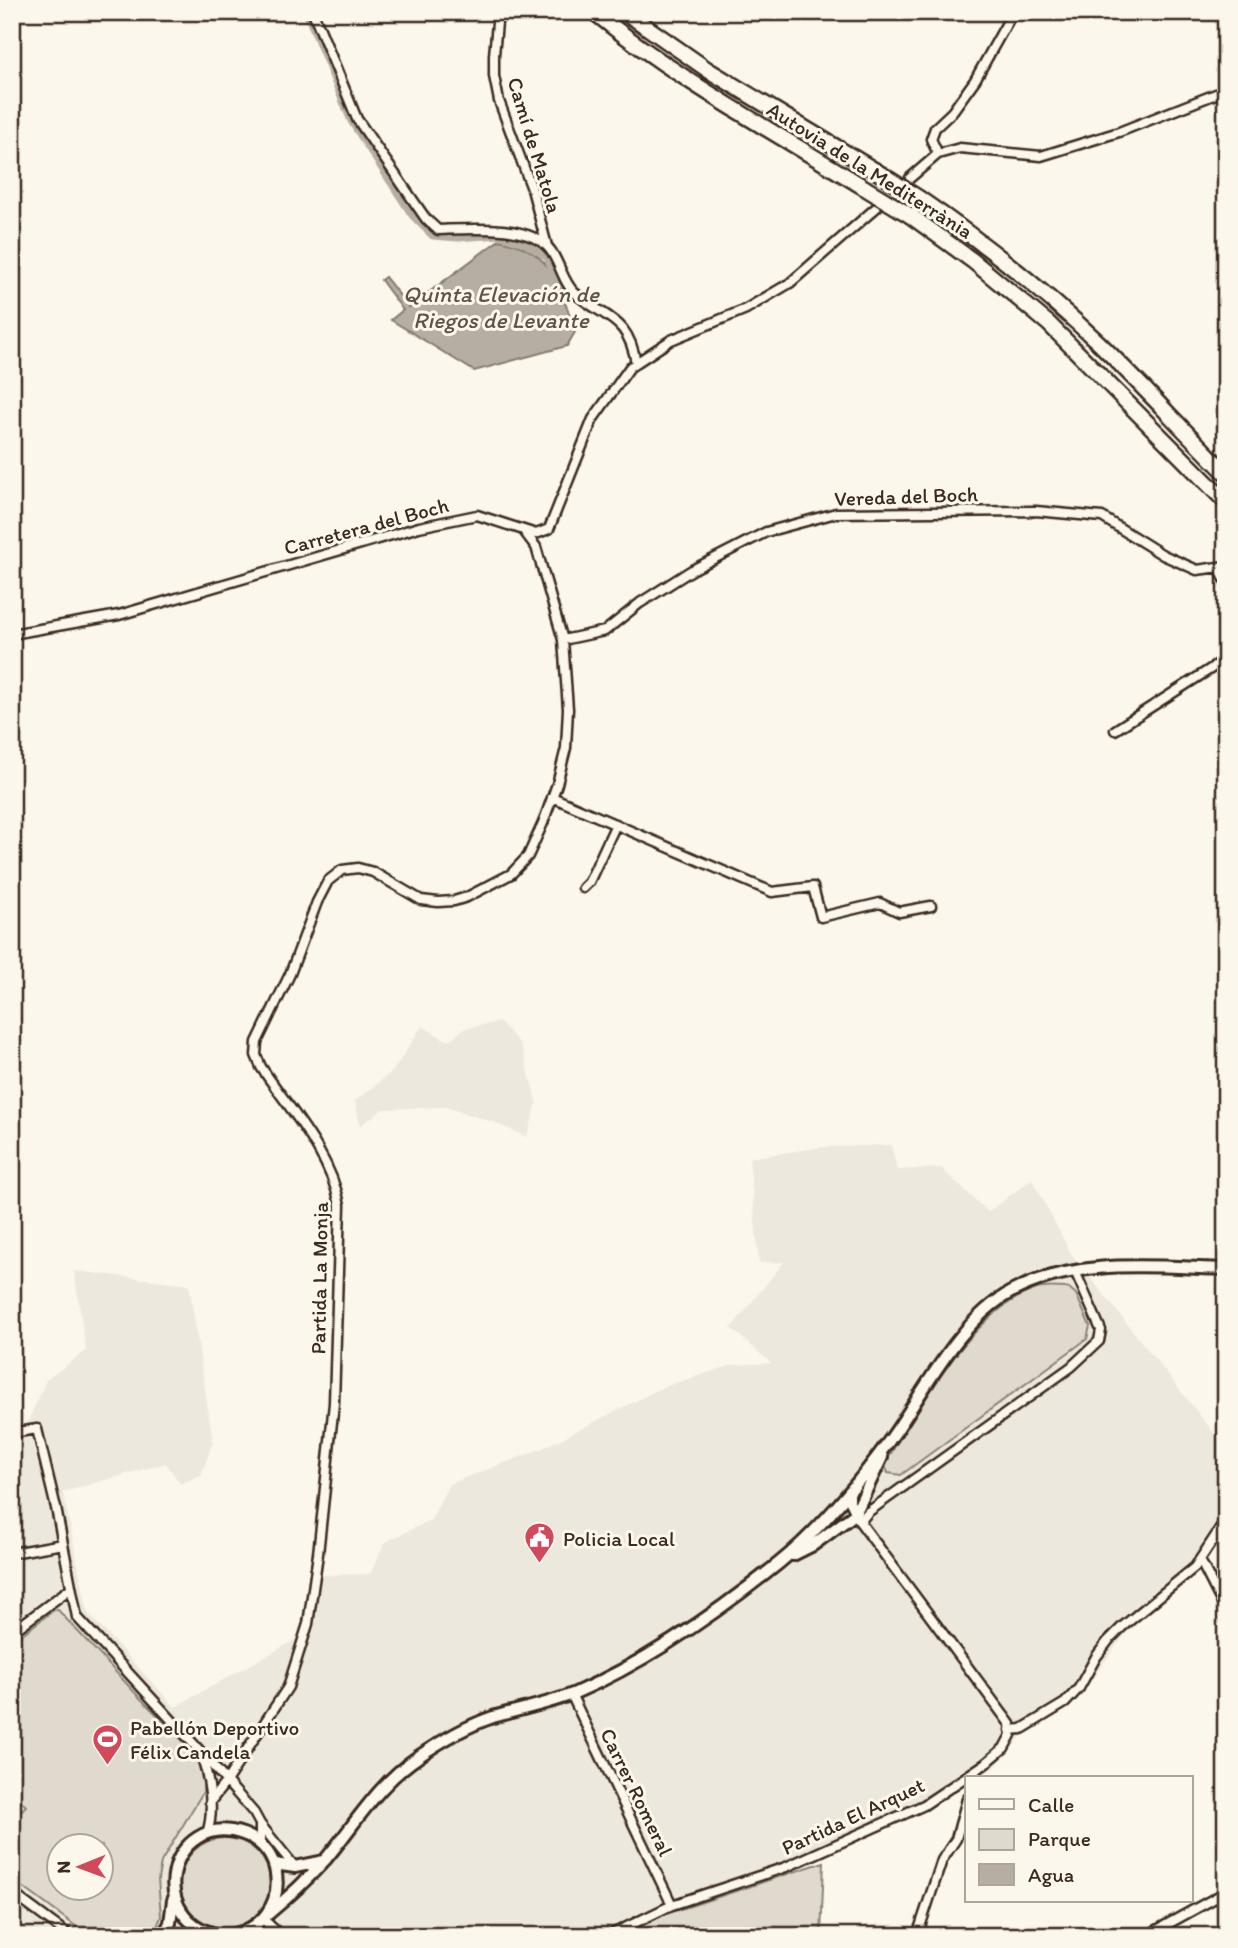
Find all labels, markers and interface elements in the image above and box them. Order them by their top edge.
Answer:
street label: Camí de Matola [503,74,567,216]
street label: Autovia de la Mediterrània [763,96,977,244]
water label: Quinta Elevación de Riegos de Levante [403,280,600,334]
street label: Vereda del Boch [834,481,978,511]
street label: Carretera del Boch [281,492,451,560]
street label: Partida La Monja [305,1201,333,1355]
public building icon: Policia Local [523,1521,557,1565]
place label: Policia Local [563,1526,675,1551]
place label: Pabellón Deportivo Félix Candela [130,1715,299,1764]
sports icon: Pabellón Deportivo Félix Candela [90,1722,124,1766]
street label: Carrer Romeral [595,1724,679,1860]
street label: Partida El Arquet [778,1772,928,1860]
legend [965,1776,1192,1902]
text: Calle [1028,1792,1074,1817]
text: Parque [1028,1826,1091,1851]
north arrow [46,1832,116,1902]
text: N [52,1861,75,1874]
text: Agua [1028,1862,1074,1887]

